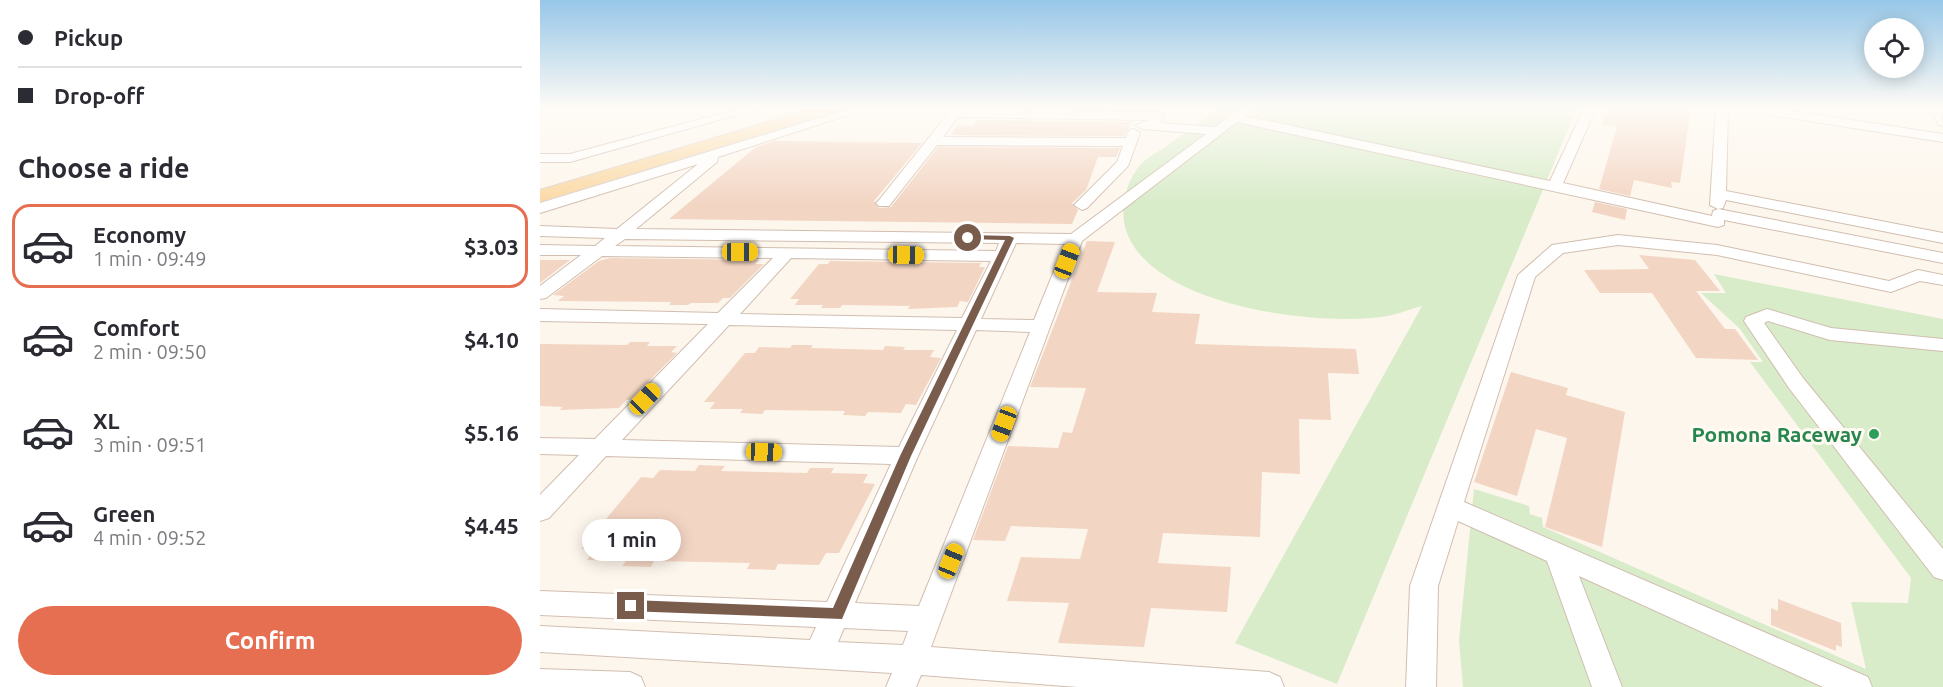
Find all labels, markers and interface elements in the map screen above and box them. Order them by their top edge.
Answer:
map controls [1864,18,1924,78]
button: locate [1864,18,1924,78]
text: Pickup [54,25,123,50]
text: Drop-off [54,83,144,108]
text: Choose a ride [18,153,190,183]
icon: car [21,219,75,273]
text: Economy [93,222,186,247]
route start [954,224,981,251]
text: $3.03 [464,234,519,259]
car [1052,241,1082,281]
car [722,243,758,261]
car [888,246,924,264]
text: 1 min · 09:49 [93,247,207,270]
icon: car [21,312,75,366]
text: Comfort [93,315,180,340]
text: $4.10 [464,327,519,352]
text: 2 min · 09:50 [93,340,207,363]
car [626,380,664,418]
car [989,404,1019,444]
icon: car [21,405,75,459]
text: XL [93,408,120,433]
text: $5.16 [464,420,519,445]
place label: Pomona Raceway [1692,422,1862,446]
marker: Pomona Raceway [1867,427,1881,441]
text: 3 min · 09:51 [93,433,207,456]
car [746,442,782,462]
icon: car [21,498,75,552]
text: Green [93,501,155,526]
text: $4.45 [464,513,519,538]
callout: 1 min [582,519,680,561]
text: 4 min · 09:52 [93,526,207,549]
text: 1 min [606,528,657,551]
car [936,541,966,581]
route end [617,592,644,619]
button: Confirm [18,606,522,675]

